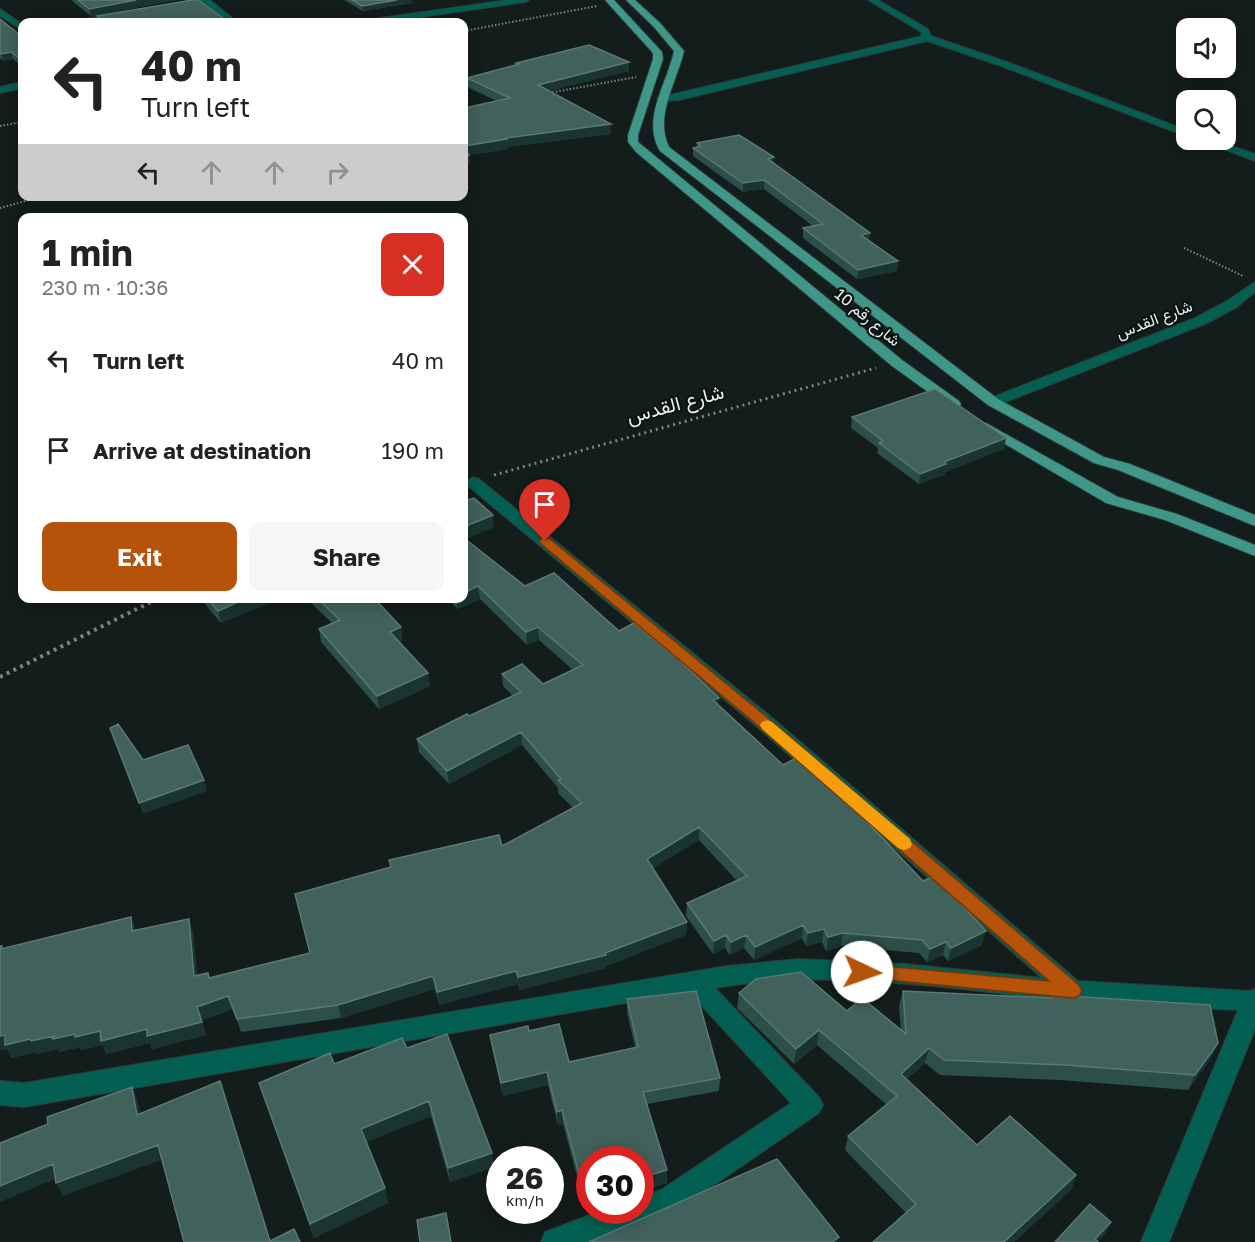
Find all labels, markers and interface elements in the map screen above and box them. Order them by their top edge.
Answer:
map controls [1176,18,1236,150]
button: sound [1176,18,1236,78]
text: 40 m [141,40,242,90]
icon: left [42,42,120,120]
button: search [1176,90,1236,150]
text: Turn left [141,91,250,123]
icon: left [132,156,165,189]
icon: ahead [195,156,228,189]
icon: ahead [258,156,291,189]
icon: right [321,156,354,189]
text: 1 min [42,231,133,274]
button: close [381,233,444,296]
text: 230 m · 10:36 [42,275,168,299]
street label: شارع رقم 10 [830,284,905,352]
street label: شارع القدس [1113,295,1196,345]
icon: left [42,344,75,377]
text: Turn left [93,347,184,374]
text: 40 m [392,347,444,374]
street label: شارع القدس [624,378,727,430]
icon: arrive [42,434,75,467]
text: Arrive at destination [93,437,311,464]
text: 190 m [381,437,444,464]
pin [519,479,570,541]
icon: arrive [528,488,561,521]
button: Exit [42,522,237,591]
button: Share [249,522,444,591]
position arrow [830,940,894,1004]
speed limit sign: 30 [576,1146,654,1224]
text: 26 [506,1160,544,1196]
text: km/h [506,1191,544,1209]

